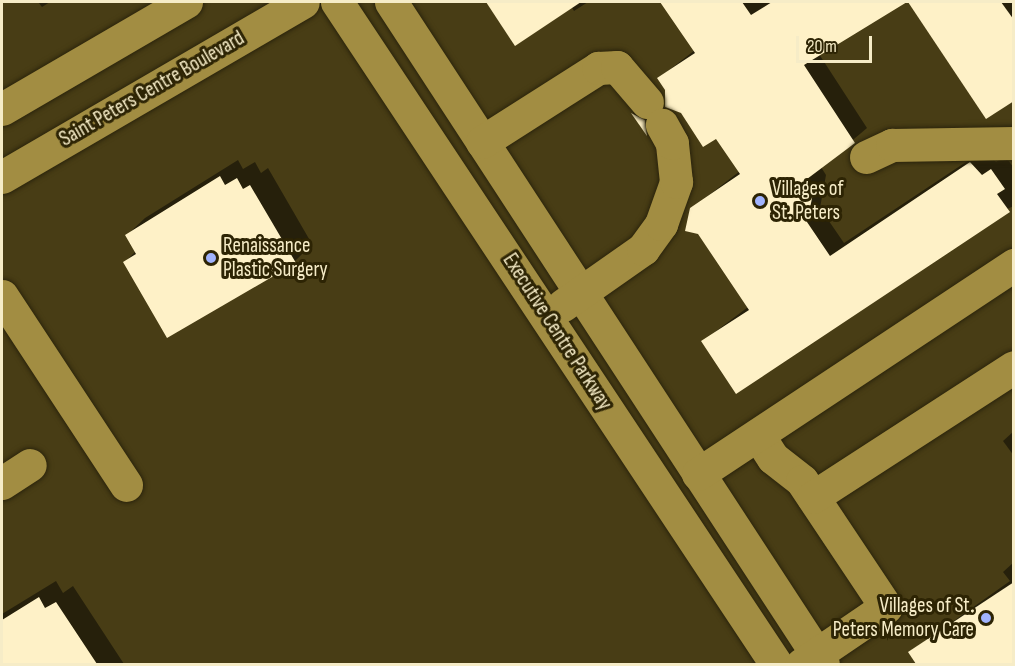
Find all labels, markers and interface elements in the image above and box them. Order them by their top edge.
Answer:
scale bar [799,24,876,62]
street label: Saint Peters Centre Boulevard [55,26,249,152]
text: 20 m [807,36,837,57]
place label: Villages of St. Peters [772,176,844,226]
marker: Villages of St. Peters [753,194,767,208]
place label: Renaissance Plastic Surgery [223,233,328,283]
street label: Executive Centre Parkway [497,249,617,415]
marker: Renaissance Plastic Surgery [204,251,218,265]
place label: Villages of St. Peters Memory Care [833,593,974,643]
marker: Villages of St. Peters Memory Care [979,611,993,625]

